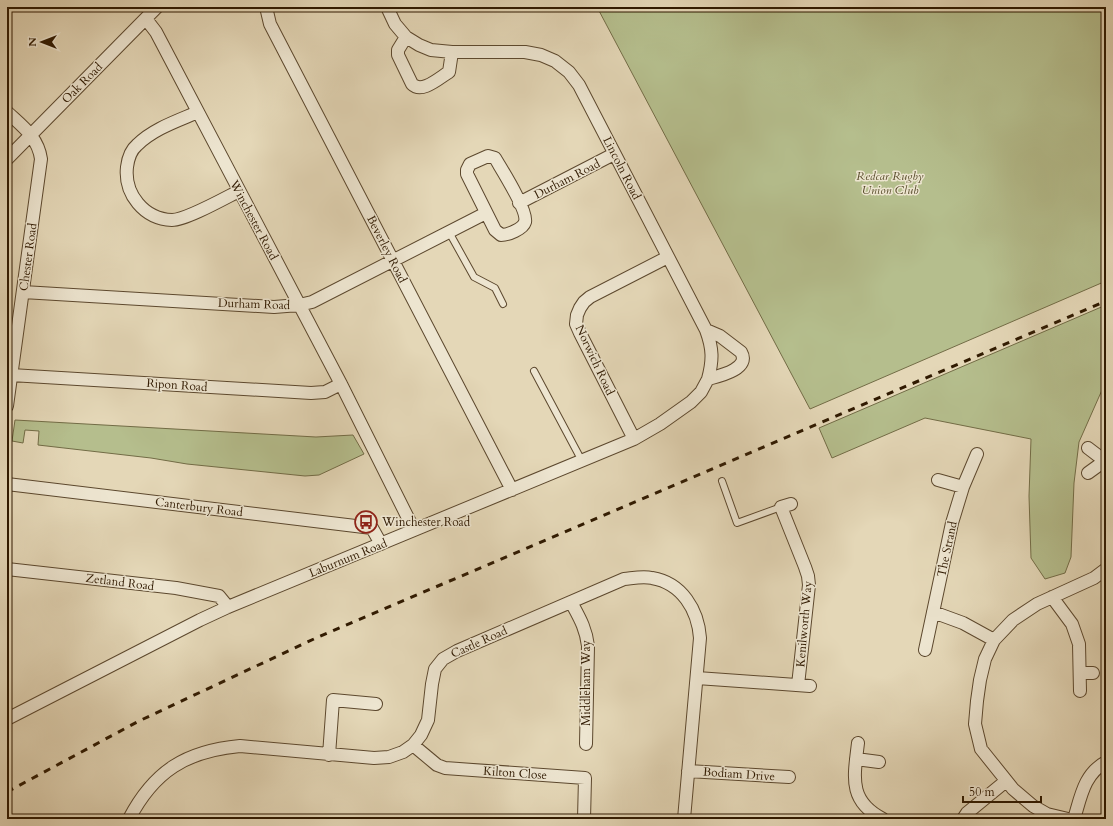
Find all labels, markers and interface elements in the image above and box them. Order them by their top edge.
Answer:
north arrow [22,22,62,62]
text: N [25,37,40,47]
street label: Oak Road [58,59,106,107]
street label: Lincoln Road [599,134,645,203]
street label: Durham Road [531,155,603,203]
park label: Redcar Rugby Union Club [856,168,924,198]
street label: Winchester Road [226,176,282,263]
street label: Beverley Road [363,212,411,286]
street label: Chester Road [15,221,41,292]
street label: Durham Road [218,295,291,313]
street label: Norwich Road [572,322,619,398]
street label: Ripon Road [146,375,209,395]
street label: Canterbury Road [154,494,244,520]
bus stop icon: Winchester Road [353,509,379,535]
place label: Winchester Road [381,514,471,530]
street label: The Strand [933,519,961,578]
street label: Laburnum Road [307,535,390,581]
street label: Zetland Road [85,570,156,594]
street label: Kenilworth Way [792,580,816,668]
street label: Castle Road [448,622,510,662]
street label: Middleham Way [578,639,594,726]
street label: Kilton Close [483,763,547,783]
street label: Bodiam Drive [703,764,775,784]
scale bar [963,778,1041,804]
text: 50 m [969,784,996,800]

